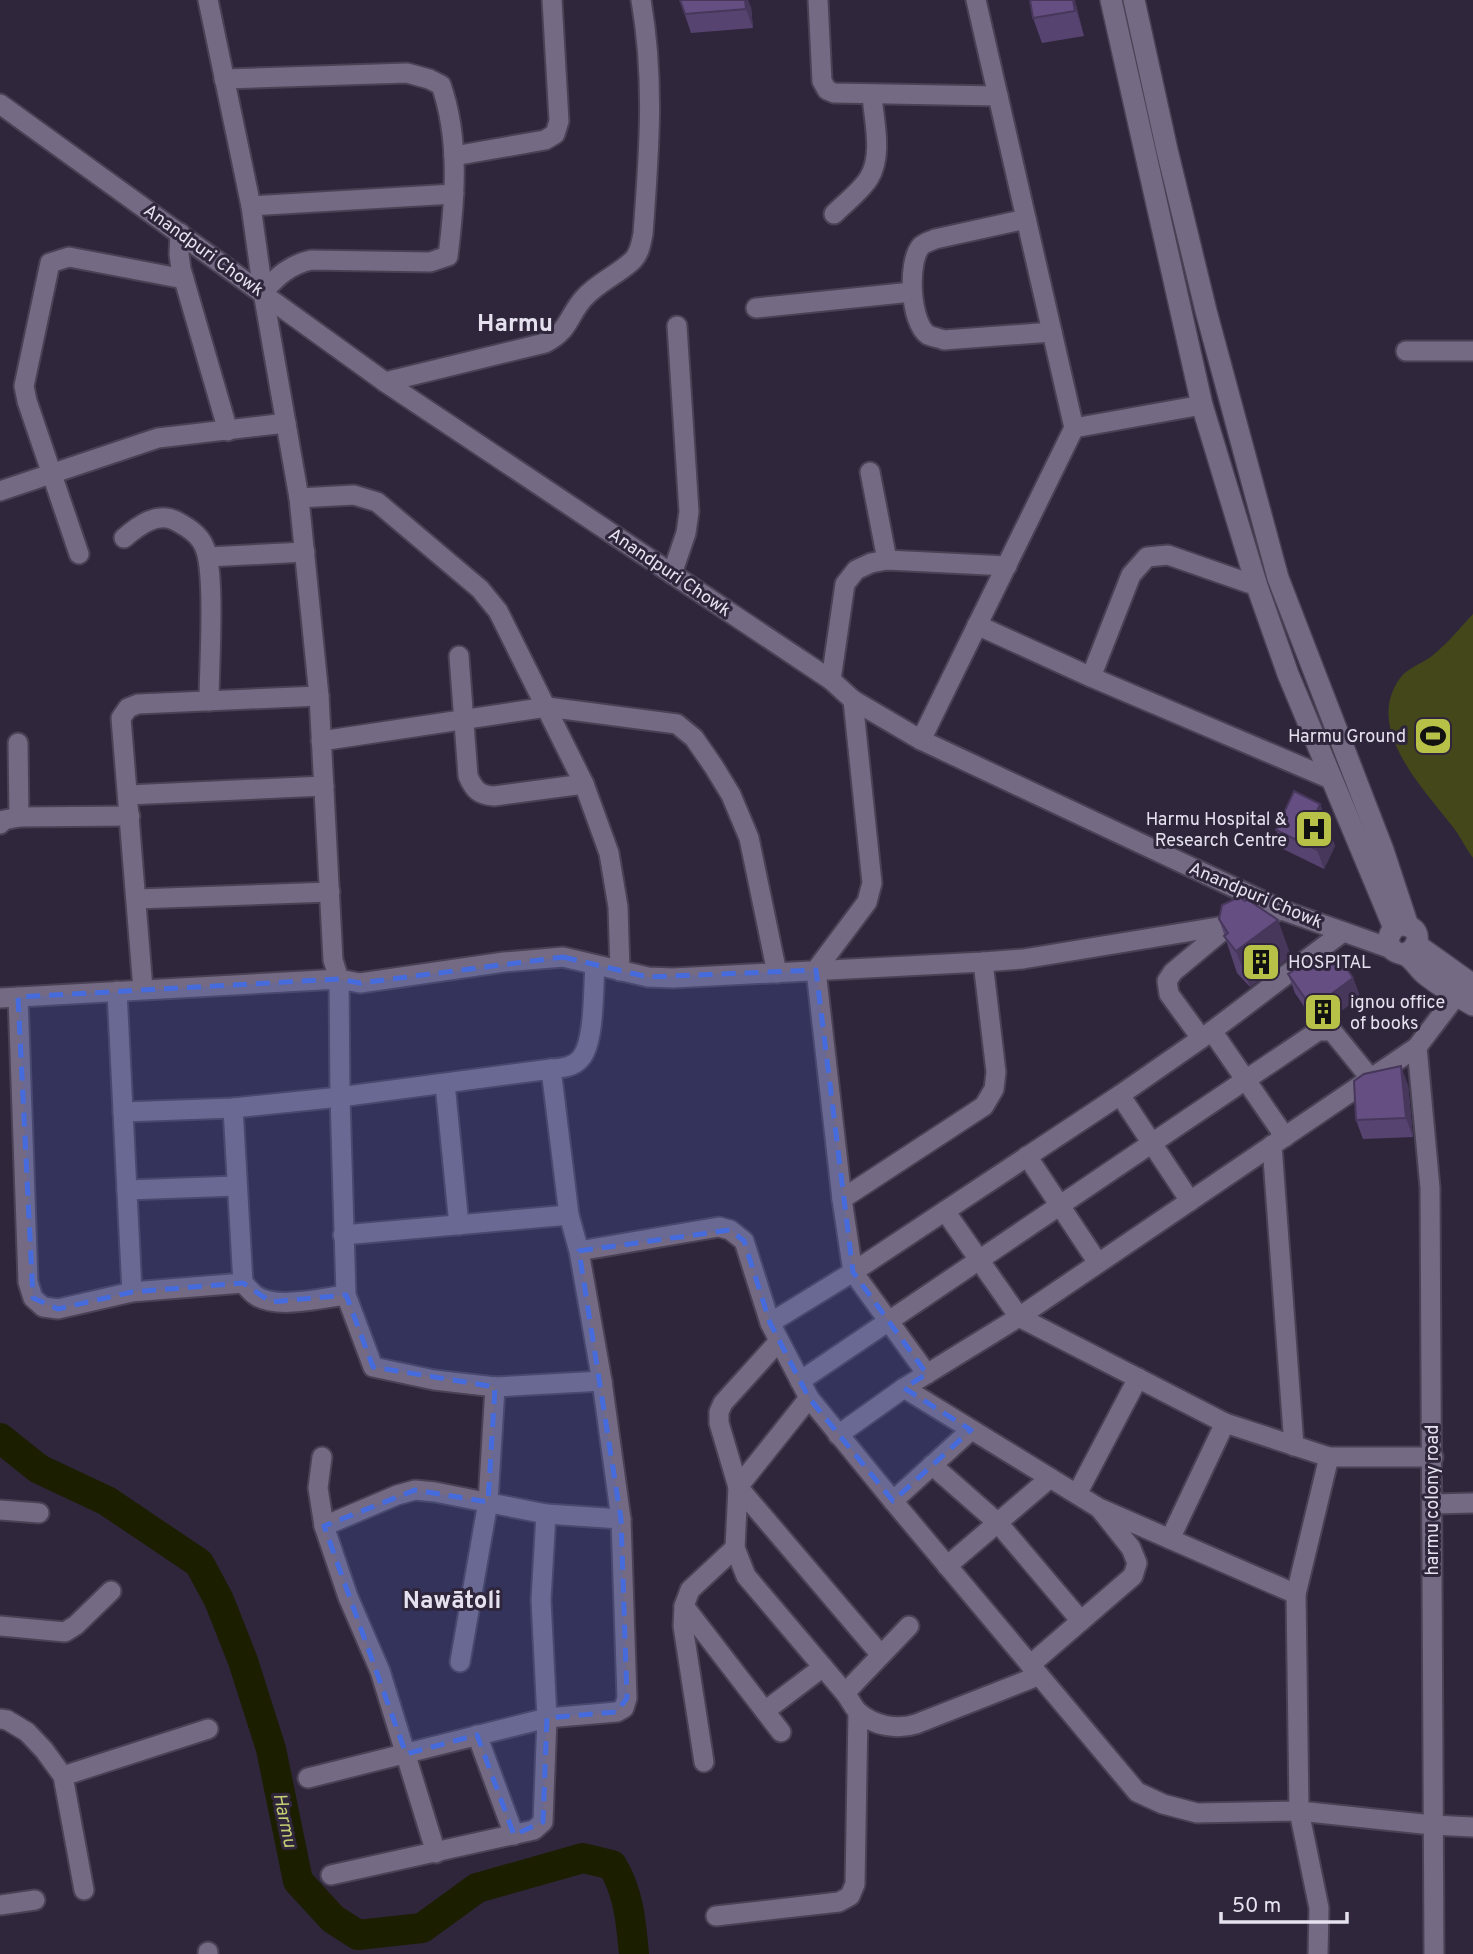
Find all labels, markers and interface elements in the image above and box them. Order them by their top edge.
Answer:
street label: Anandpuri Chowk [138,200,268,303]
district label: Harmu [477,310,553,340]
street label: Anandpuri Chowk [603,524,735,623]
sports icon: Harmu Ground [1412,715,1454,757]
place label: Harmu Ground [1288,726,1406,749]
hospital icon: Harmu Hospital & Research Centre [1293,808,1335,850]
place label: Harmu Hospital & Research Centre [1146,809,1287,853]
street label: Anandpuri Chowk [1185,858,1326,935]
building icon: HOSPITAL [1240,941,1282,983]
place label: HOSPITAL [1288,952,1371,975]
building icon: ignou office of books [1302,991,1344,1033]
place label: ignou office of books [1350,992,1445,1036]
street label: harmu colony road [1422,1425,1445,1575]
district label: Nawātoli [403,1587,501,1617]
water label: Harmu [267,1791,302,1850]
scale bar [1221,1881,1347,1925]
text: 50 m [1232,1893,1281,1920]

